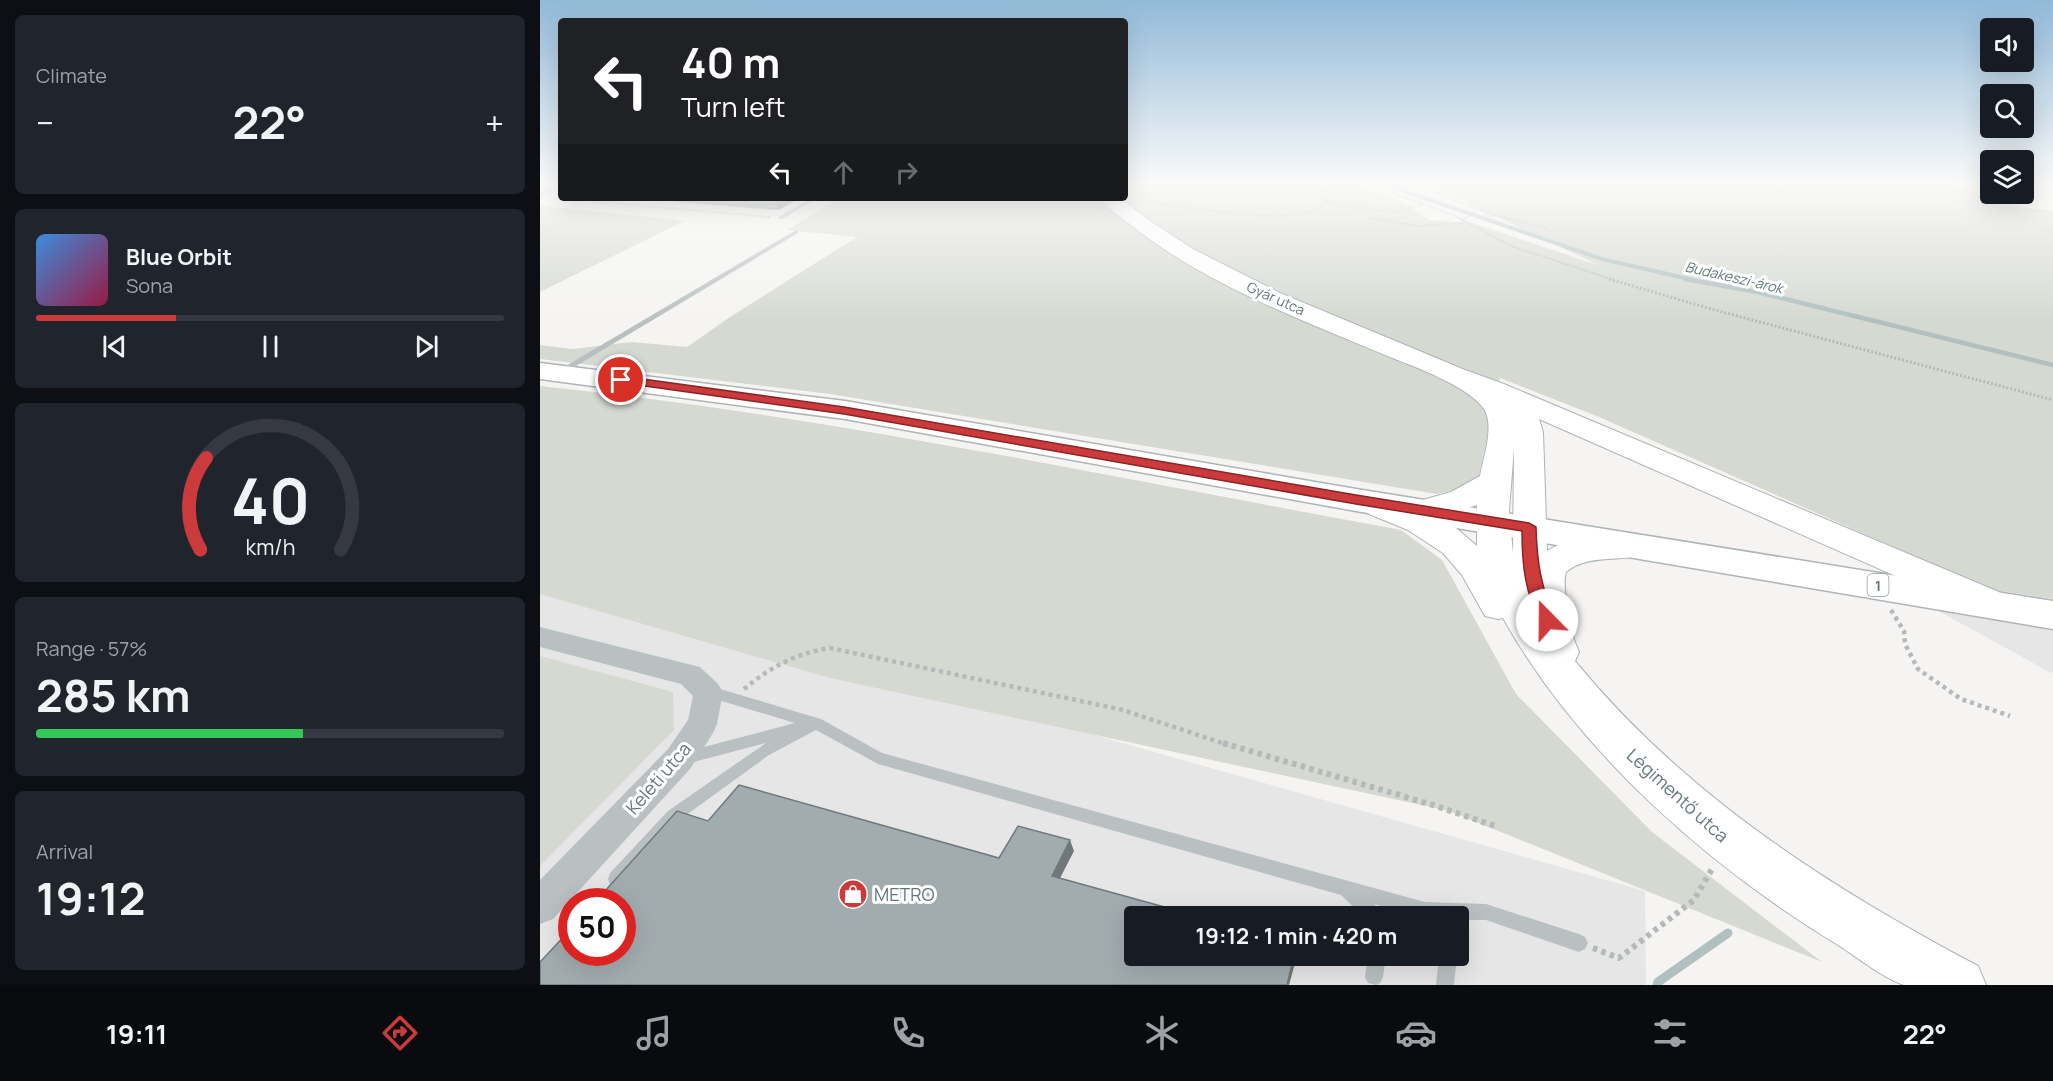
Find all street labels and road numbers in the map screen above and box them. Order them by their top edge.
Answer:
street label: Gyár utca [1244,277,1308,319]
road number: 1 [1868,574,1888,596]
street label: Keleti utca [620,737,696,819]
street label: Légimentő utca [1622,743,1734,847]

